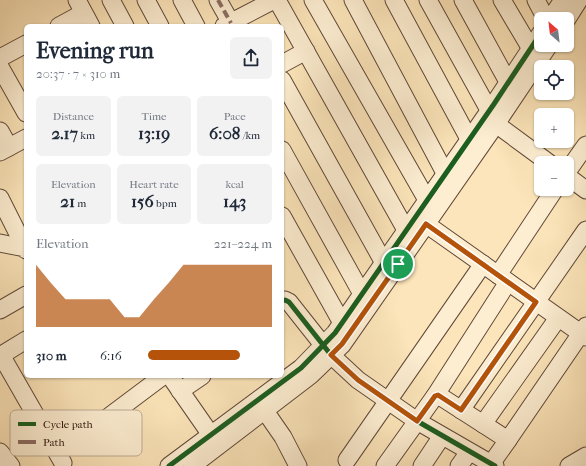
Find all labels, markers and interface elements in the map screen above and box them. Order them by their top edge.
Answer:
north arrow [534,12,574,52]
map controls [534,12,574,196]
button: share [230,37,272,79]
text: Evening run [36,38,154,64]
button: locate [534,60,574,100]
text: 20:37 · 7 × 310 m [36,66,120,81]
button: + [534,108,574,148]
text: Distance [53,110,94,123]
text: Time [141,110,166,123]
text: Pace [224,110,246,123]
text: 2.17 [52,123,78,143]
text: 13:19 [138,123,170,143]
text: 6:08 [209,123,240,143]
text: km [78,129,95,142]
text: /km [240,129,260,142]
button: − [534,156,574,196]
text: Elevation [51,178,96,191]
text: Heart rate [129,178,179,191]
text: kcal [225,178,244,191]
text: 21 [60,191,75,211]
text: 156 [131,191,154,211]
text: 143 [223,191,246,211]
text: m [75,197,86,210]
text: bpm [154,197,177,210]
text: Elevation [36,236,89,251]
text: 221–224 m [214,236,272,251]
pin [381,247,415,281]
icon: arrive [387,253,409,275]
text: 310 m [36,348,67,363]
text: 6:16 [100,348,122,363]
legend [10,410,142,456]
text: Cycle path [43,418,94,431]
text: Path [43,436,66,449]

